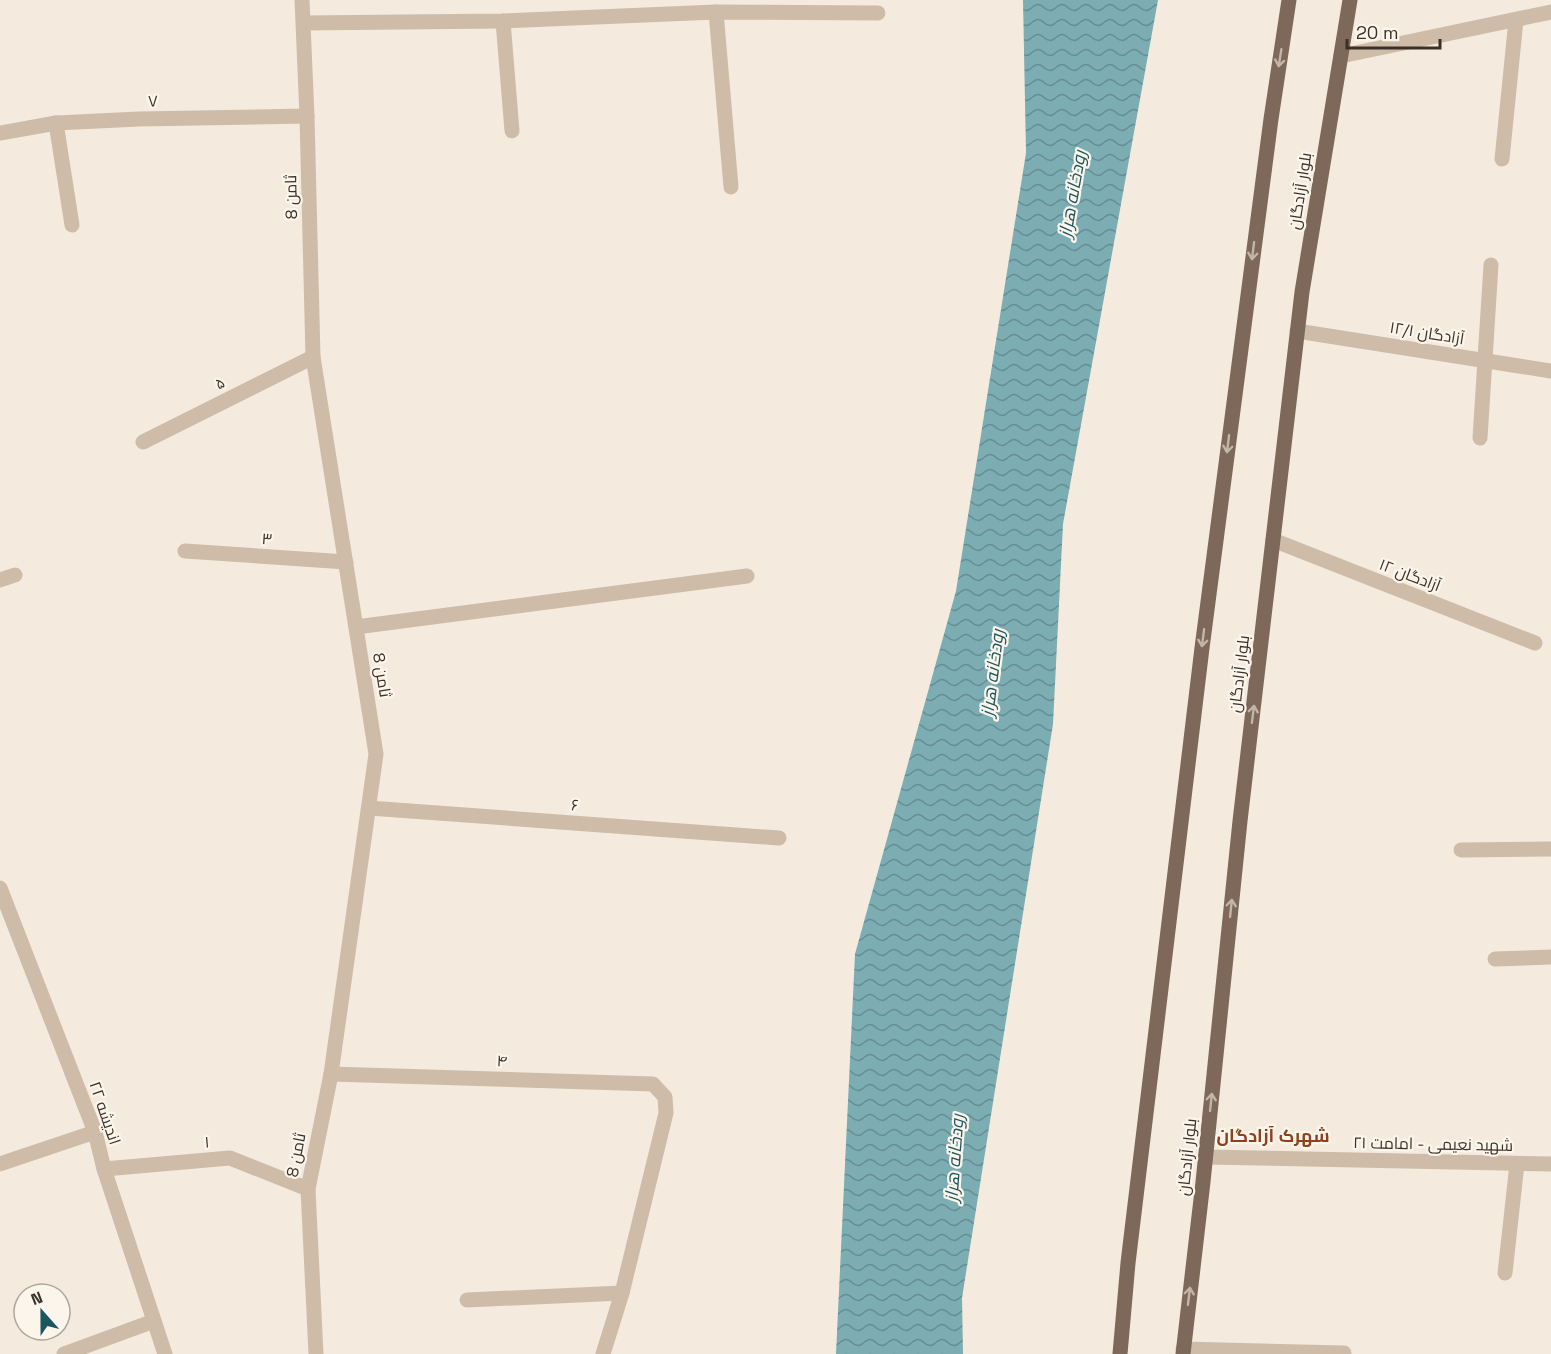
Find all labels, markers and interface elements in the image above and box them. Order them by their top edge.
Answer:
scale bar [1347,12,1440,50]
text: 20 m [1356,21,1399,44]
one-way arrow [1274,47,1285,67]
street label: ۷ [148,90,158,112]
water label: رودخانه هراز [1053,148,1091,241]
street label: بلوار آزادگان [1284,151,1316,231]
street label: ثامن 8 [280,174,302,219]
one-way arrow [1248,241,1259,260]
street label: آزادگان ۱۲/۱ [1388,317,1466,349]
street label: ۵ [211,372,229,394]
one-way arrow [1222,434,1233,454]
street label: ۳ [261,528,273,550]
street label: آزادگان ۱۲ [1376,554,1444,597]
water label: رودخانه هراز [975,627,1009,720]
one-way arrow [1197,627,1208,647]
street label: بلوار آزادگان [1224,634,1254,714]
street label: ثامن 8 [368,651,396,699]
one-way arrow [1248,705,1259,725]
street label: ۶ [570,794,580,816]
one-way arrow [1226,899,1237,919]
street label: ۴ [496,1050,508,1072]
street label: اندیشه ۲۲ [84,1079,126,1147]
one-way arrow [1206,1093,1217,1113]
water label: رودخانه هراز [939,1112,969,1205]
street label: بلوار آزادگان [1172,1117,1202,1197]
district label: شهرک آزادگان [1216,1124,1330,1147]
street label: ثامن 8 [281,1130,311,1179]
street label: ۱ [204,1131,210,1153]
street label: شهید نعیمی - امامت ۲۱ [1353,1132,1513,1156]
north arrow [12,1282,72,1342]
one-way arrow [1184,1286,1195,1306]
text: N [28,1287,46,1310]

